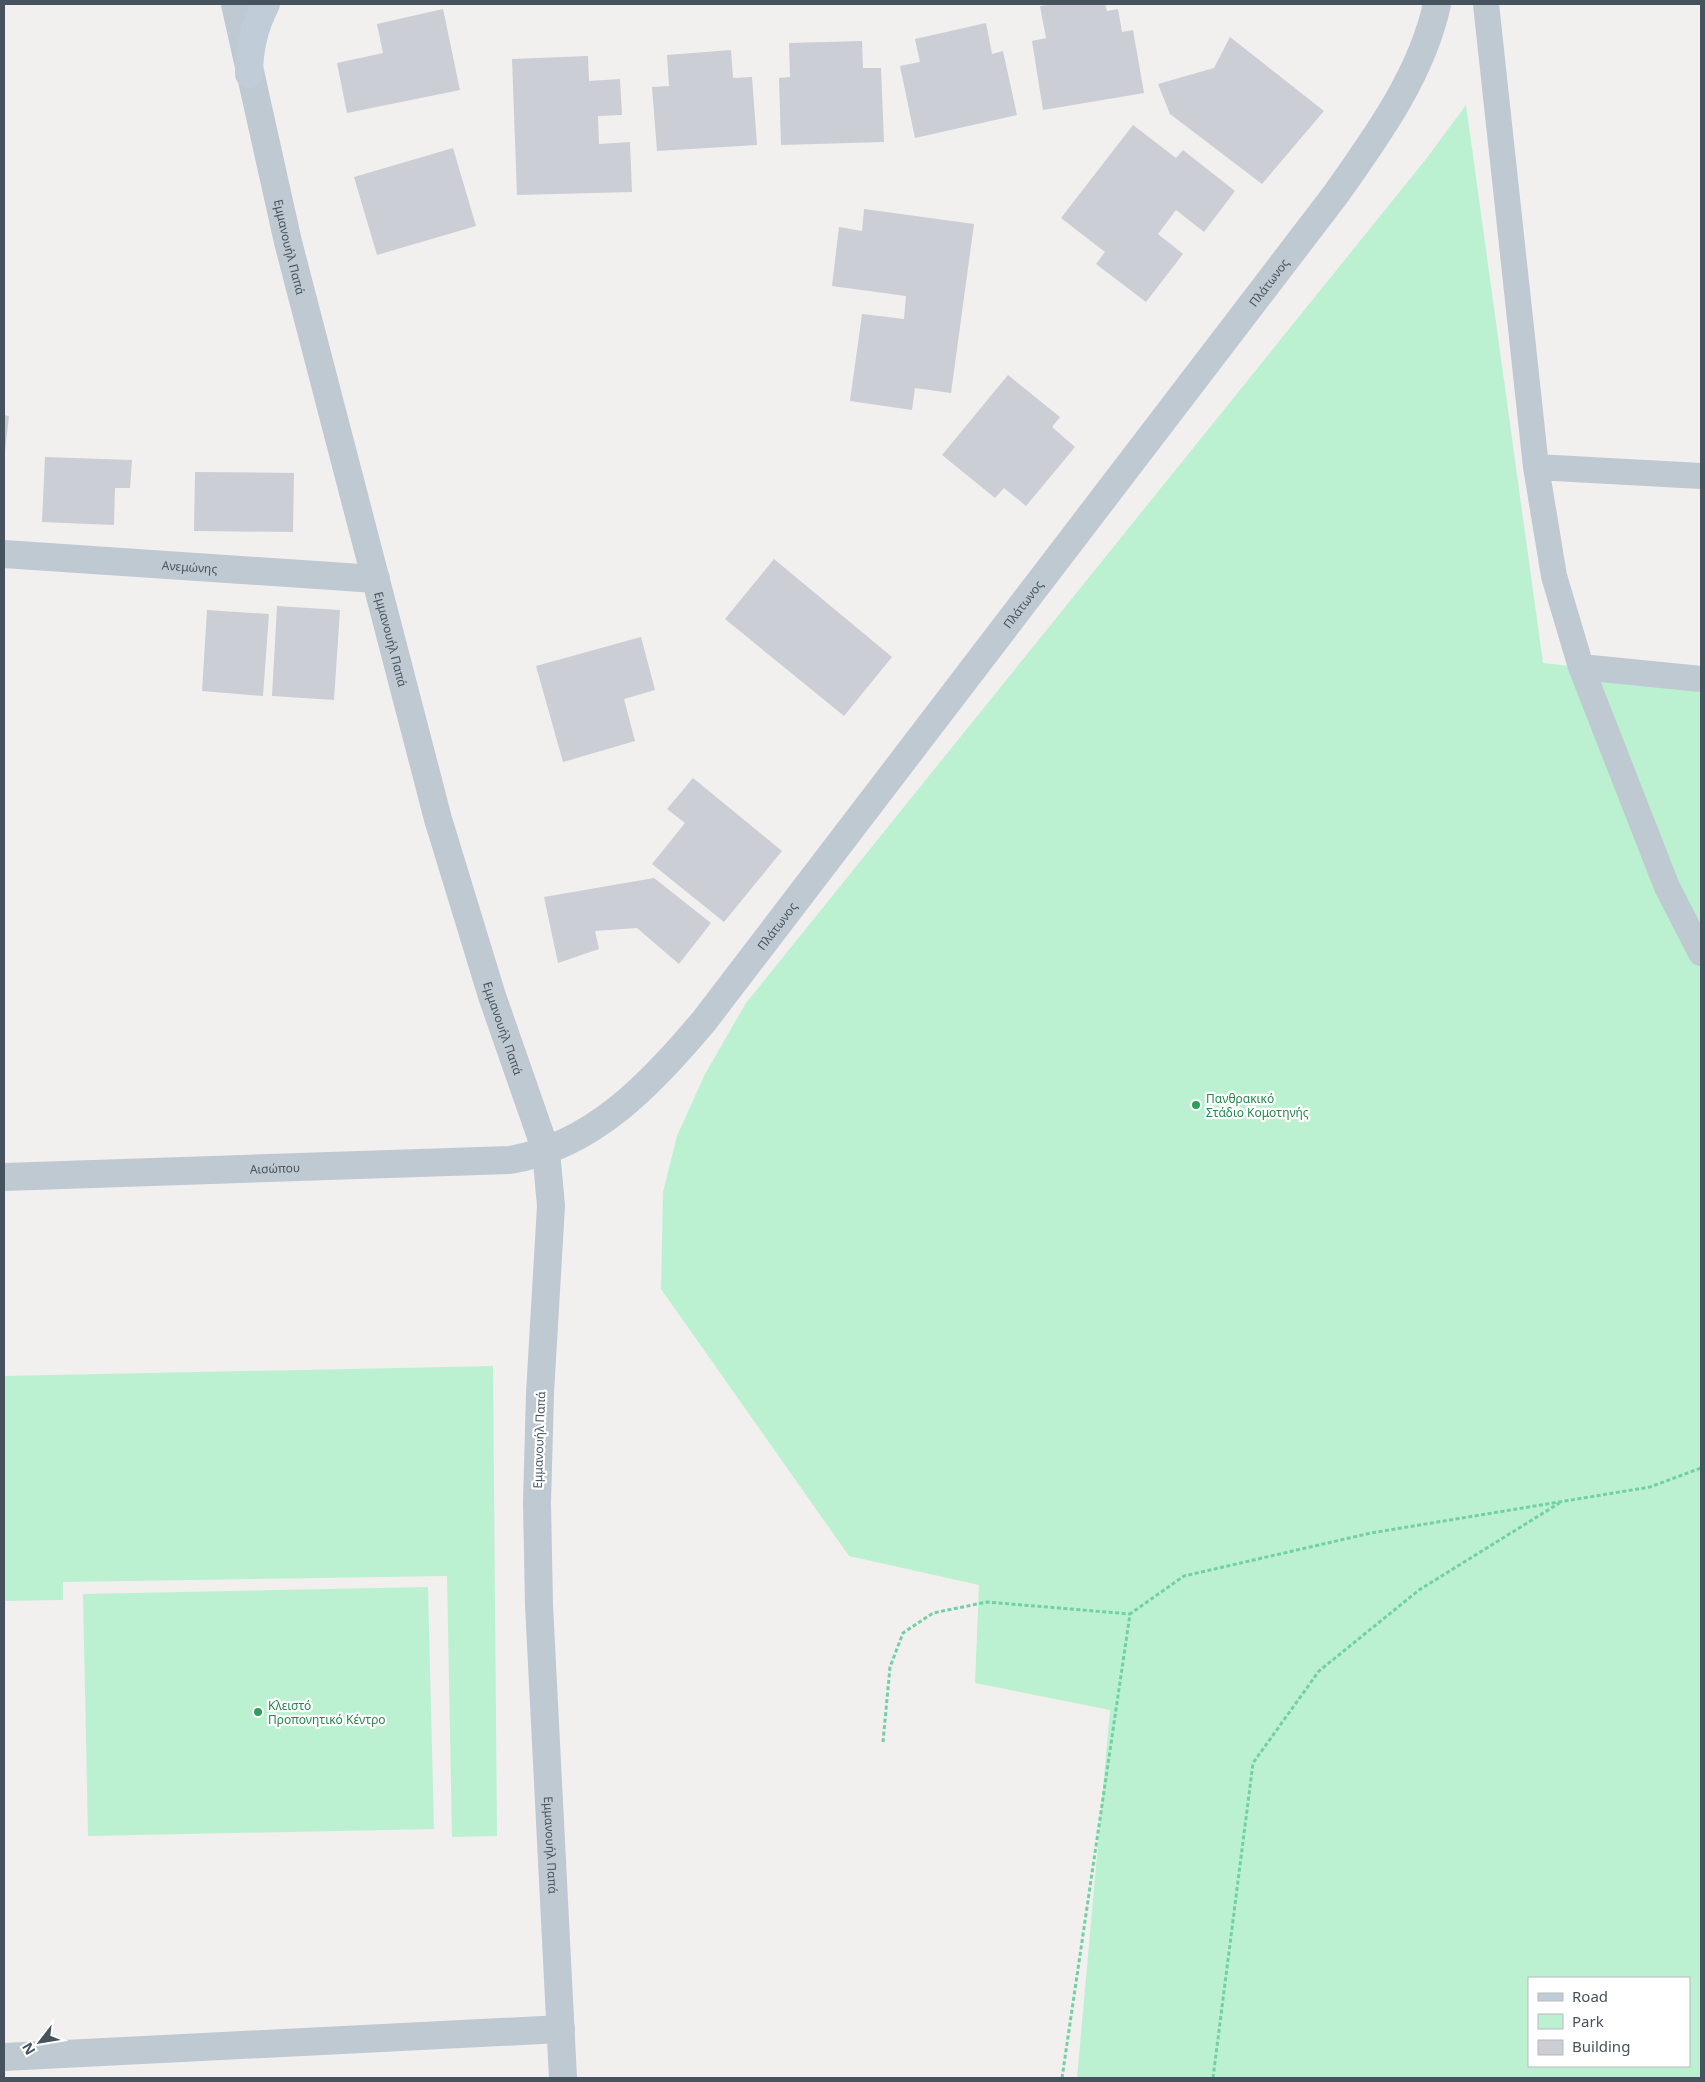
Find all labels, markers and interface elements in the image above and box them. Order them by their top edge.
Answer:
street label: Εμμανουήλ Παπά [270,198,310,297]
street label: Πλάτωνος [1245,255,1293,310]
street label: Ανεμώνης [161,556,218,577]
street label: Πλάτωνος [999,576,1047,632]
street label: Εμμανουήλ Παπά [371,590,412,689]
street label: Πλάτωνος [753,898,801,953]
street label: Εμμανουήλ Παπά [480,979,527,1077]
place label: Πανθρακικό Στάδιο Κομοτηνής [1206,1090,1309,1121]
marker: Πανθρακικό Στάδιο Κομοτηνής [1190,1099,1202,1111]
street label: Αισώπου [249,1159,300,1177]
street label: Εμμανουήλ Παπά [529,1390,549,1489]
place label: Κλειστό Προπονητικό Κέντρο [268,1697,386,1728]
marker: Κλειστό Προπονητικό Κέντρο [252,1706,264,1718]
street label: Εμμανουήλ Παπά [540,1796,562,1895]
legend [1528,1977,1690,2067]
text: Road [1572,1986,1608,2006]
text: Park [1572,2011,1604,2031]
north arrow [15,2017,65,2067]
text: Building [1572,2036,1630,2056]
text: N [17,2039,40,2059]

